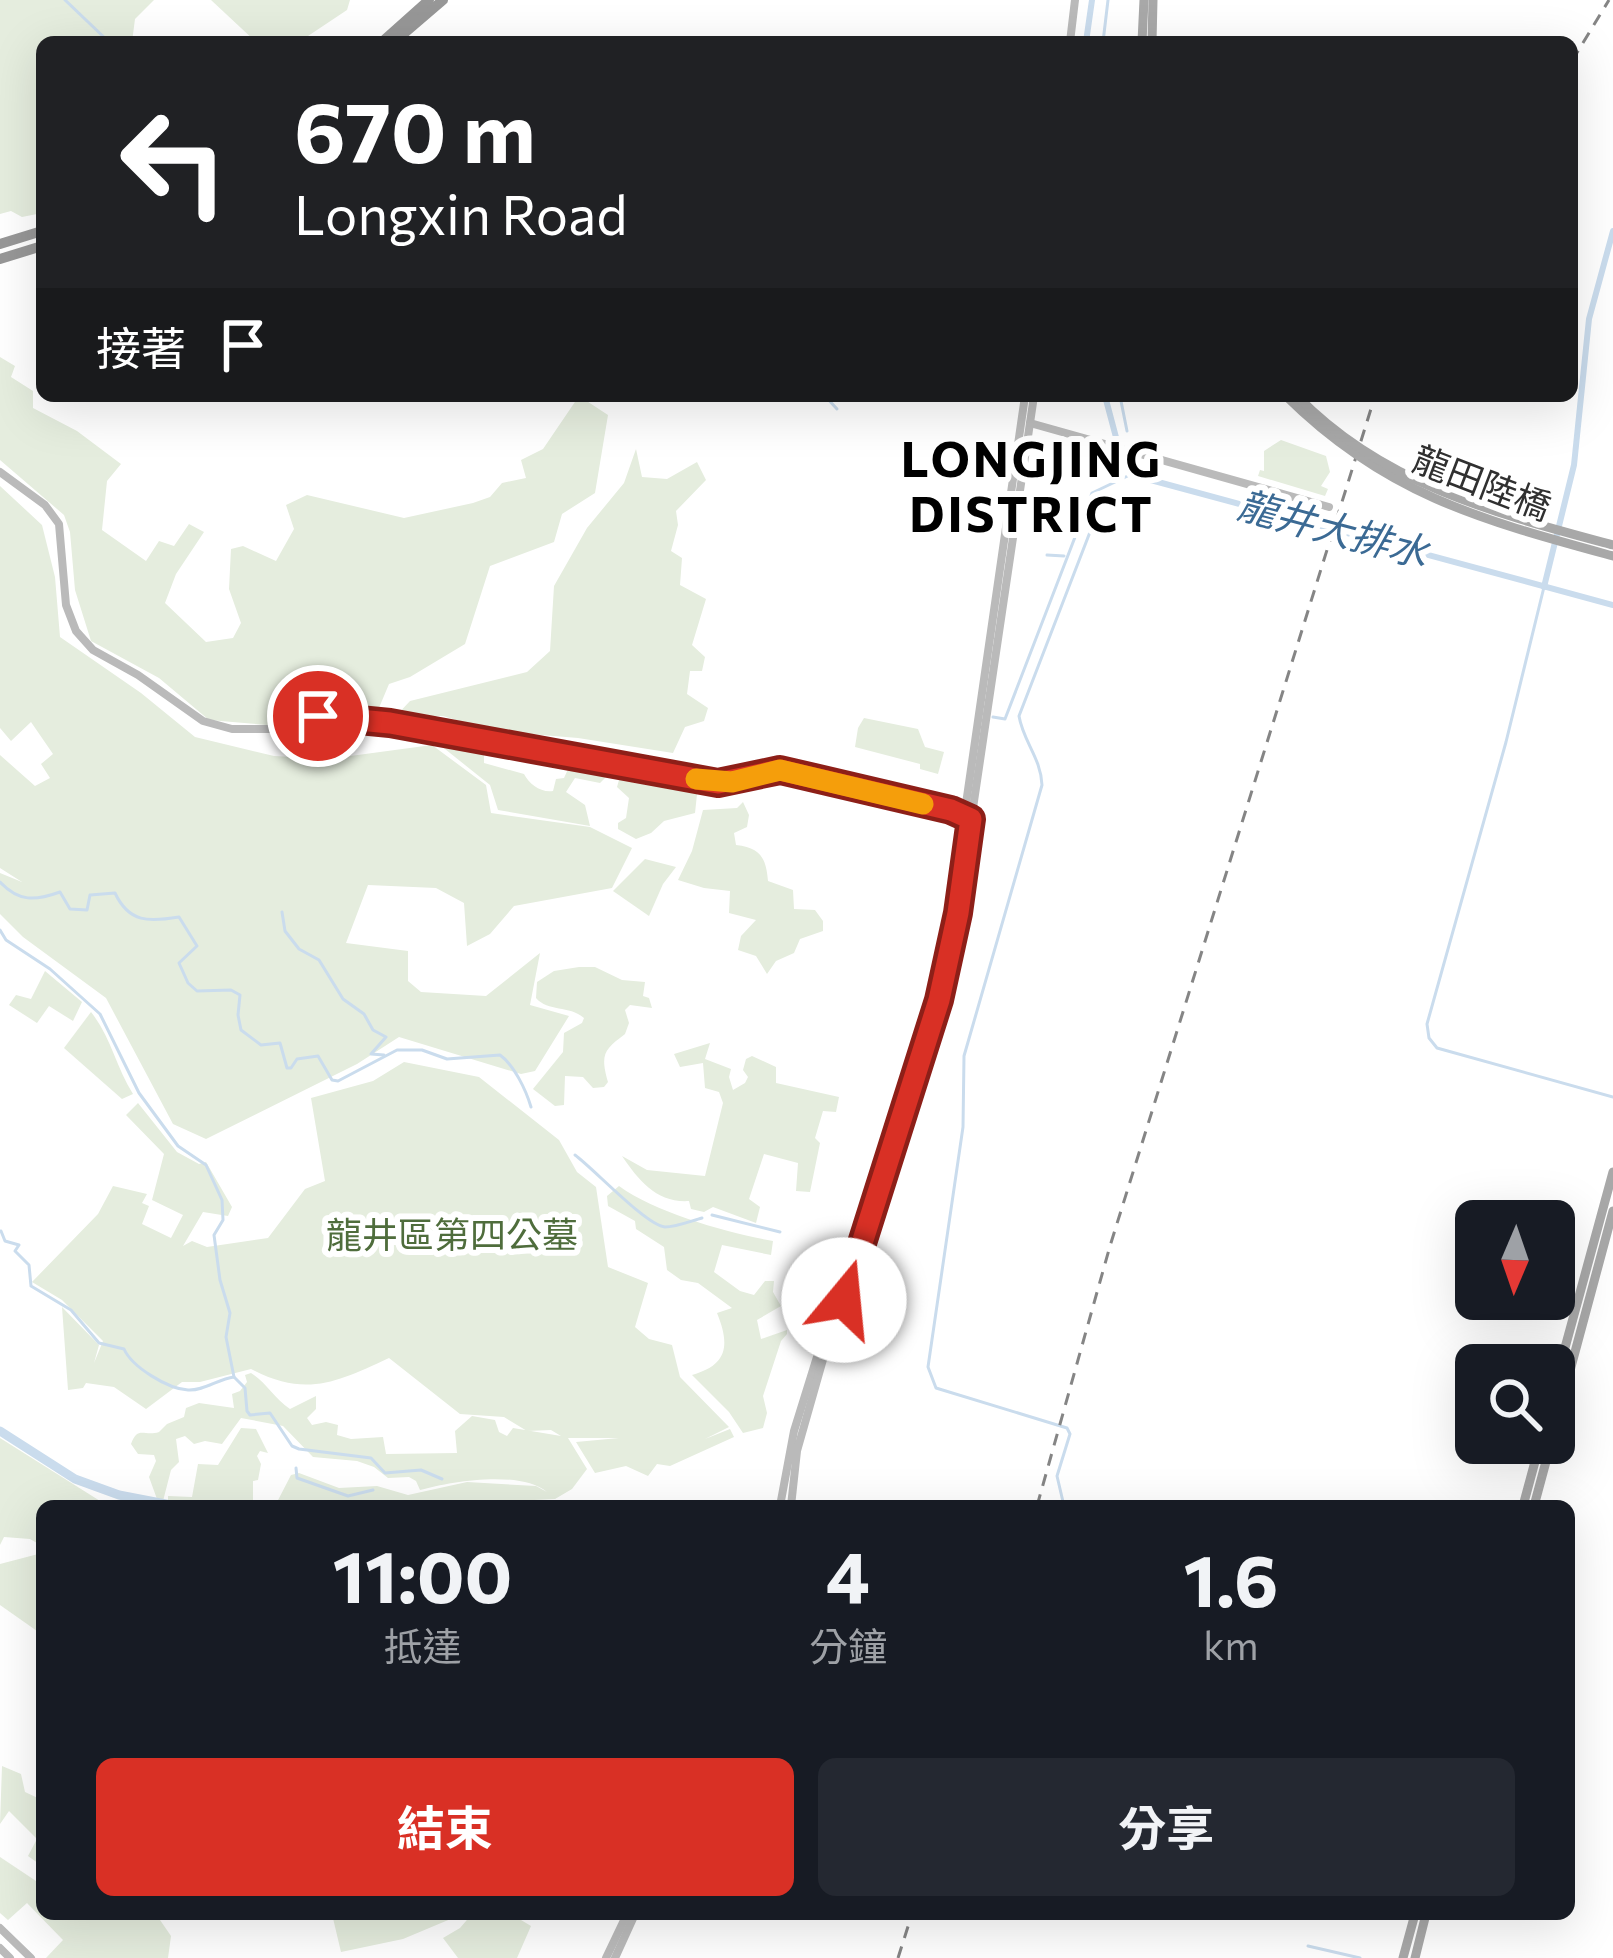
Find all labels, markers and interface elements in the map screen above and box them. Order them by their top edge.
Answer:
text: 670 m [294,78,536,180]
icon: left [96,84,252,240]
text: Longxin Road [294,180,627,246]
icon: arrive [210,312,276,378]
text: 接著 [96,319,186,374]
district label: LONGJING DISTRICT [901,428,1163,542]
street label: 龍田陸橋 [1408,435,1558,527]
water label: 龍井大排水 [1233,479,1436,576]
pin [267,665,369,767]
icon: arrive [285,683,351,749]
north arrow [1455,1200,1575,1320]
map controls [1455,1200,1575,1464]
park label: 龍井區第四公墓 [326,1211,578,1255]
position arrow [781,1237,907,1363]
button: search [1455,1344,1575,1464]
text: 11:00 [333,1530,512,1618]
text: 4 [826,1530,870,1618]
text: 1.6 [1183,1534,1278,1622]
text: km [1203,1620,1259,1668]
text: 抵達 [383,1621,461,1669]
text: 分鐘 [809,1621,887,1669]
button: 結束 [96,1758,794,1896]
button: 分享 [818,1758,1515,1896]

